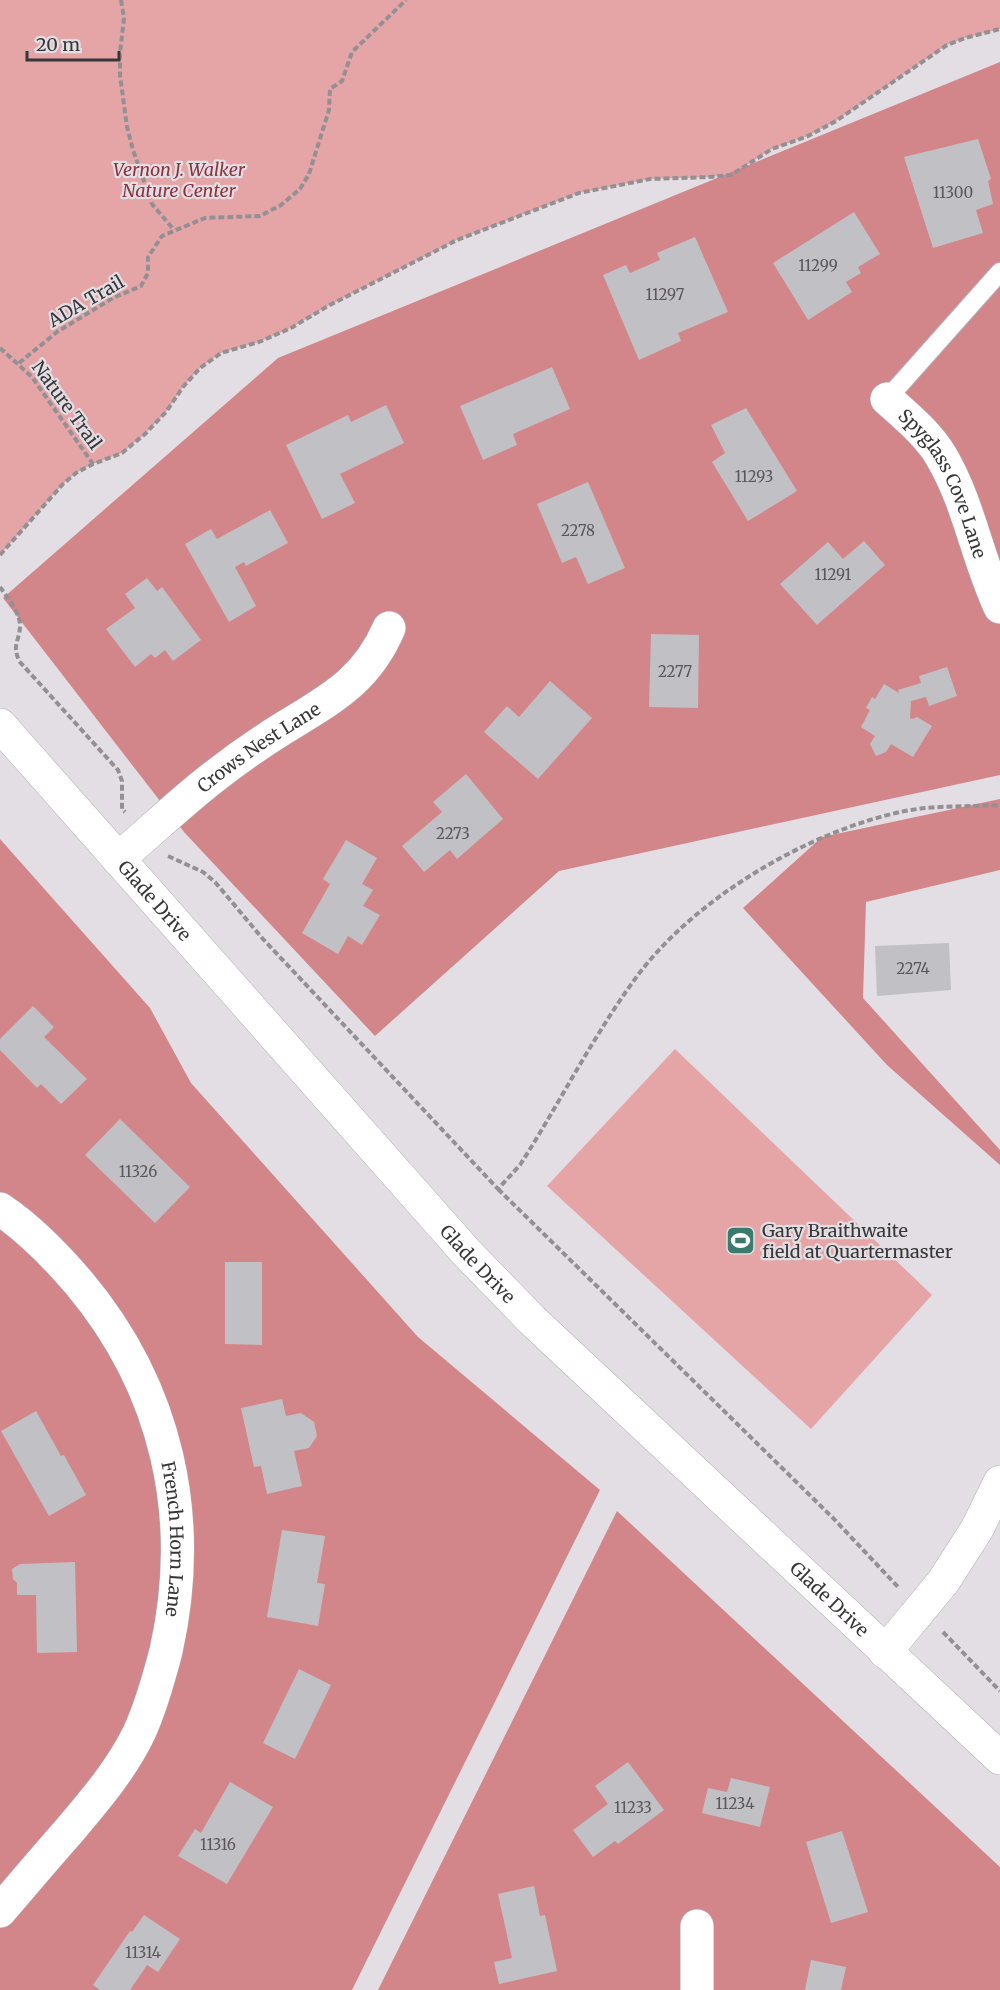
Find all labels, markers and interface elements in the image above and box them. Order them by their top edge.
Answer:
scale bar [27,24,118,62]
text: 20 m [36,33,80,56]
park label: Vernon J. Walker Nature Center [113,158,246,202]
house number: 11300 [933,183,973,202]
house number: 11299 [798,256,838,275]
street label: ADA Trail [43,270,129,332]
house number: 11297 [646,285,685,304]
street label: Nature Trail [27,356,107,454]
street label: Spyglass Cove Lane [894,404,992,561]
house number: 11293 [735,467,773,486]
house number: 2278 [561,521,595,540]
house number: 11291 [815,565,852,584]
house number: 2277 [658,662,692,681]
street label: Crows Nest Lane [192,697,324,797]
house number: 2273 [436,824,470,843]
street label: Glade Drive [113,855,197,945]
house number: 2274 [896,959,930,978]
house number: 11326 [119,1162,157,1181]
street label: Glade Drive [435,1219,521,1308]
place label: Gary Braithwaite field at Quartermaster [762,1219,953,1263]
sports icon: Gary Braithwaite field at Quartermaster [725,1224,757,1256]
street label: French Horn Lane [157,1459,189,1618]
street label: Glade Drive [785,1556,874,1641]
house number: 11234 [716,1794,754,1813]
house number: 11233 [614,1798,652,1817]
house number: 11316 [200,1835,236,1854]
house number: 11314 [125,1943,161,1962]

